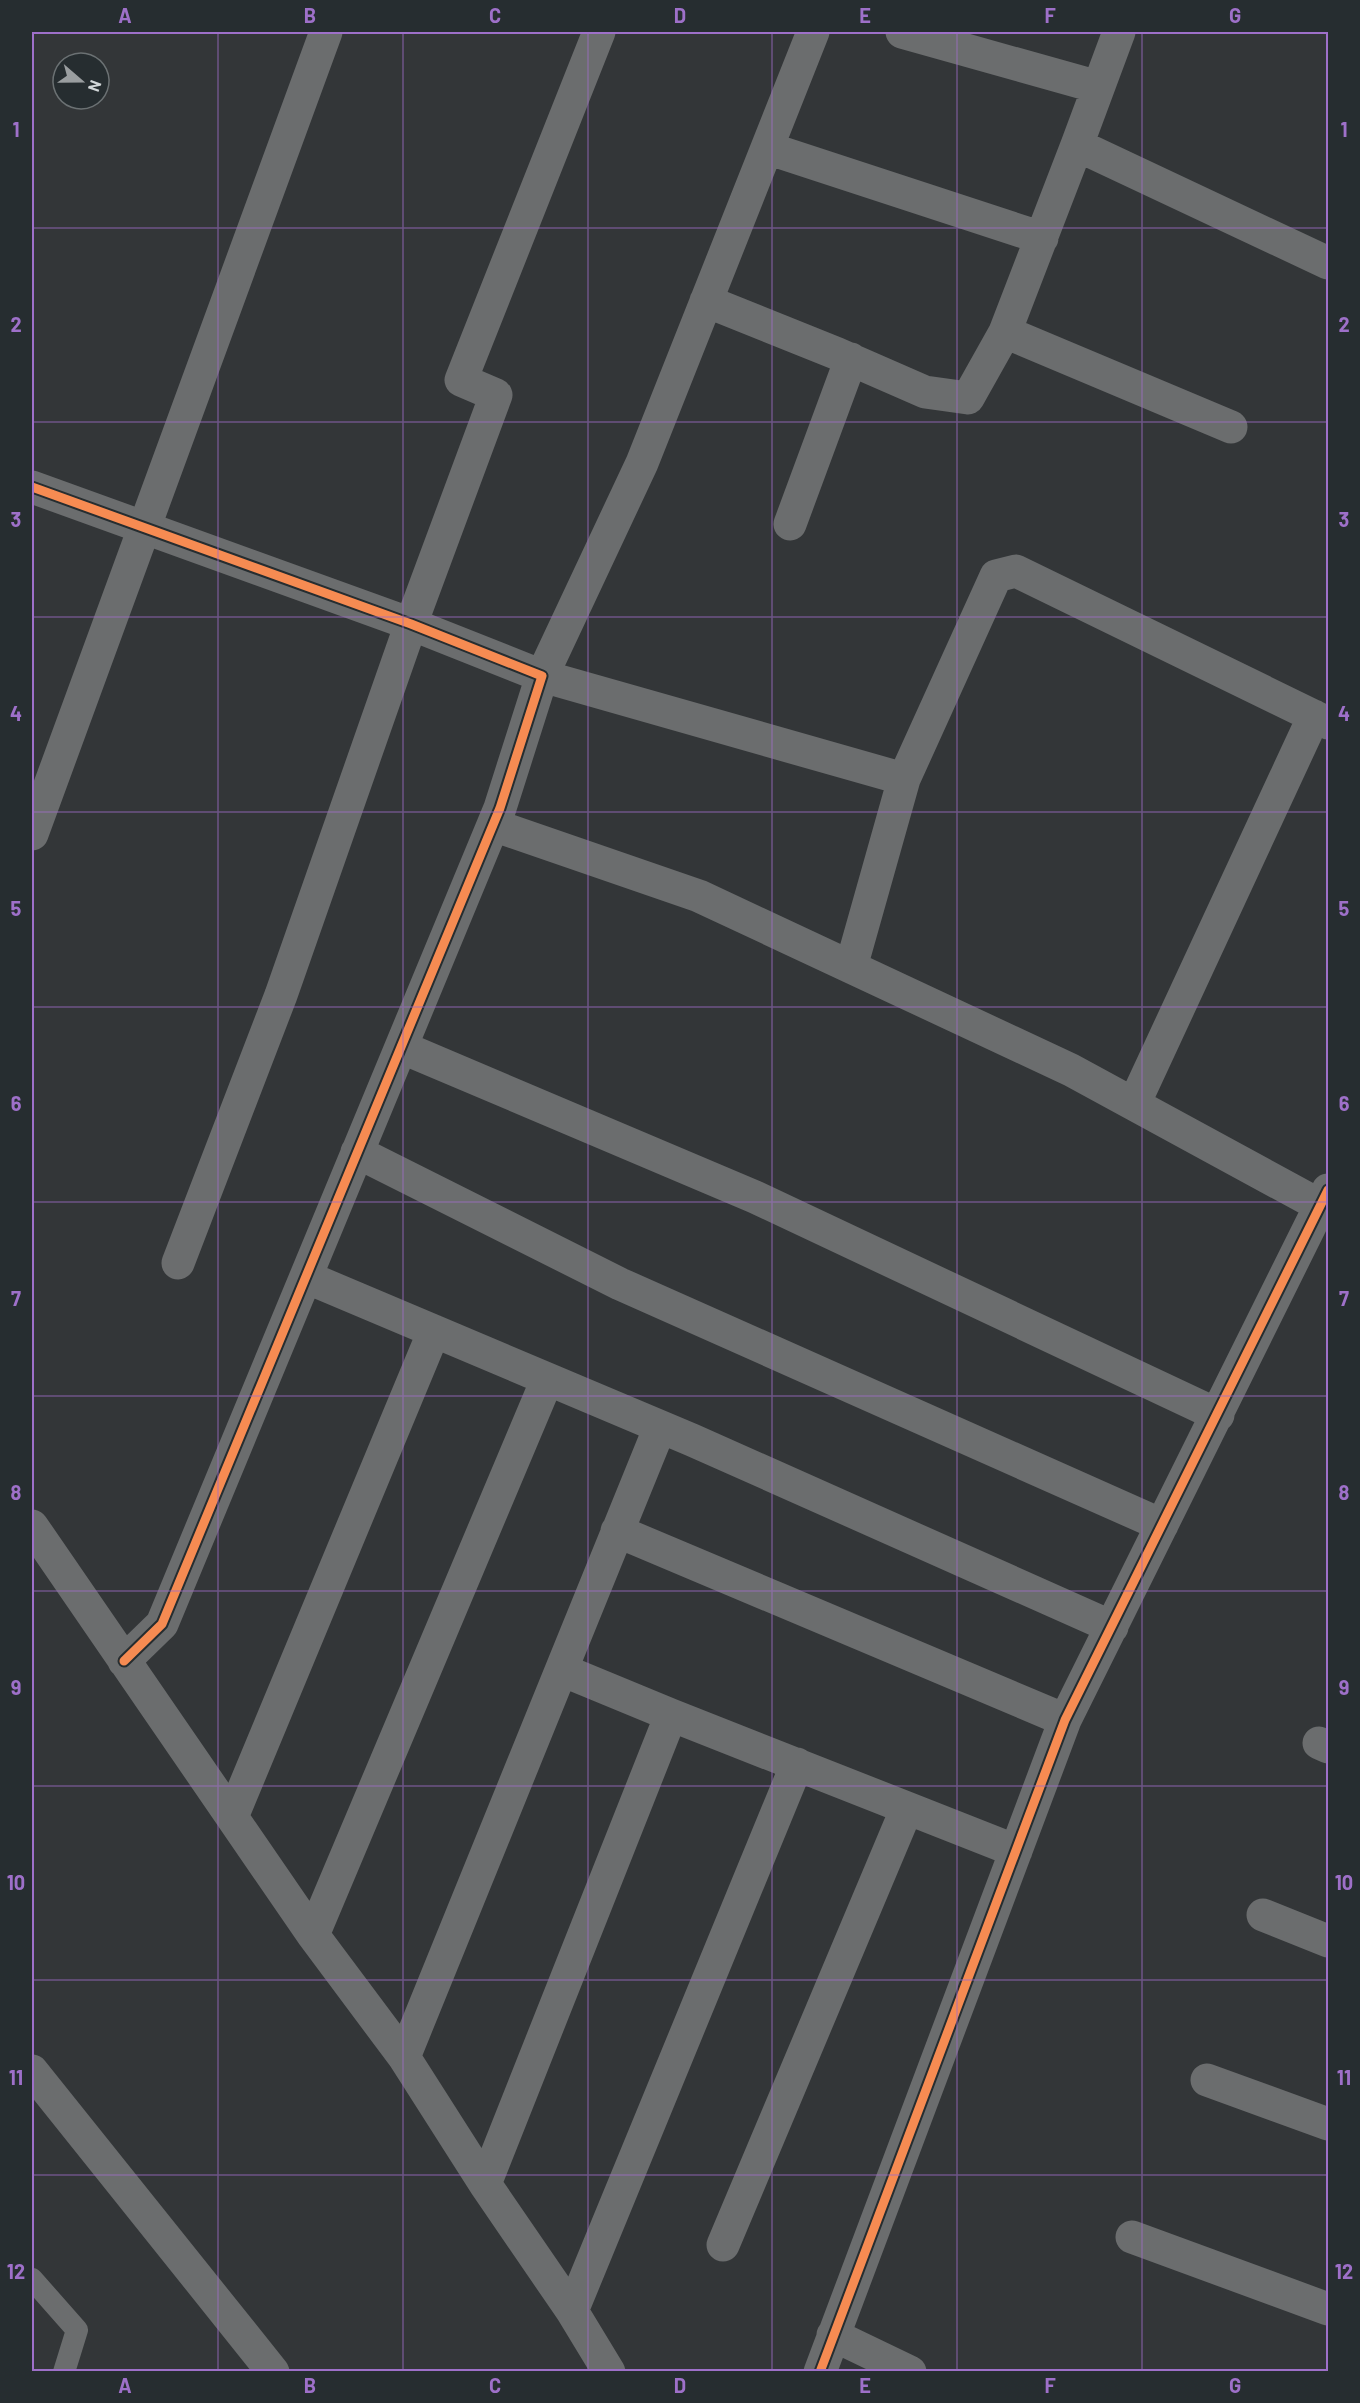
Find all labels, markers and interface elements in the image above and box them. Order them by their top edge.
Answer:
text: A [118,3,132,27]
text: B [304,3,316,27]
text: C [489,3,501,27]
text: D [674,3,686,27]
text: E [859,3,871,27]
text: F [1044,3,1056,27]
text: G [1229,3,1241,27]
north arrow [51,51,111,111]
text: N [85,78,106,95]
text: 1 [12,117,20,141]
text: 1 [1340,117,1348,141]
text: 2 [10,312,22,336]
text: 2 [1338,312,1350,336]
text: 3 [11,507,21,531]
text: 3 [1339,507,1349,531]
text: 4 [10,701,22,725]
text: 4 [1338,701,1350,725]
text: 5 [11,896,22,920]
text: 5 [1339,896,1350,920]
text: 6 [11,1091,22,1115]
text: 6 [1339,1091,1350,1115]
text: 7 [11,1286,21,1310]
text: 7 [1339,1286,1349,1310]
text: 8 [11,1480,22,1504]
text: 8 [1339,1480,1350,1504]
text: 9 [11,1675,21,1699]
text: 9 [1339,1675,1349,1699]
text: 10 [7,1870,25,1894]
text: 10 [1335,1870,1353,1894]
text: 11 [9,2065,23,2089]
text: 11 [1337,2065,1351,2089]
text: 12 [7,2259,25,2283]
text: 12 [1335,2259,1353,2283]
text: A [118,2373,132,2397]
text: B [304,2373,316,2397]
text: C [489,2373,501,2397]
text: D [674,2373,686,2397]
text: E [859,2373,871,2397]
text: F [1044,2373,1056,2397]
text: G [1229,2373,1241,2397]

